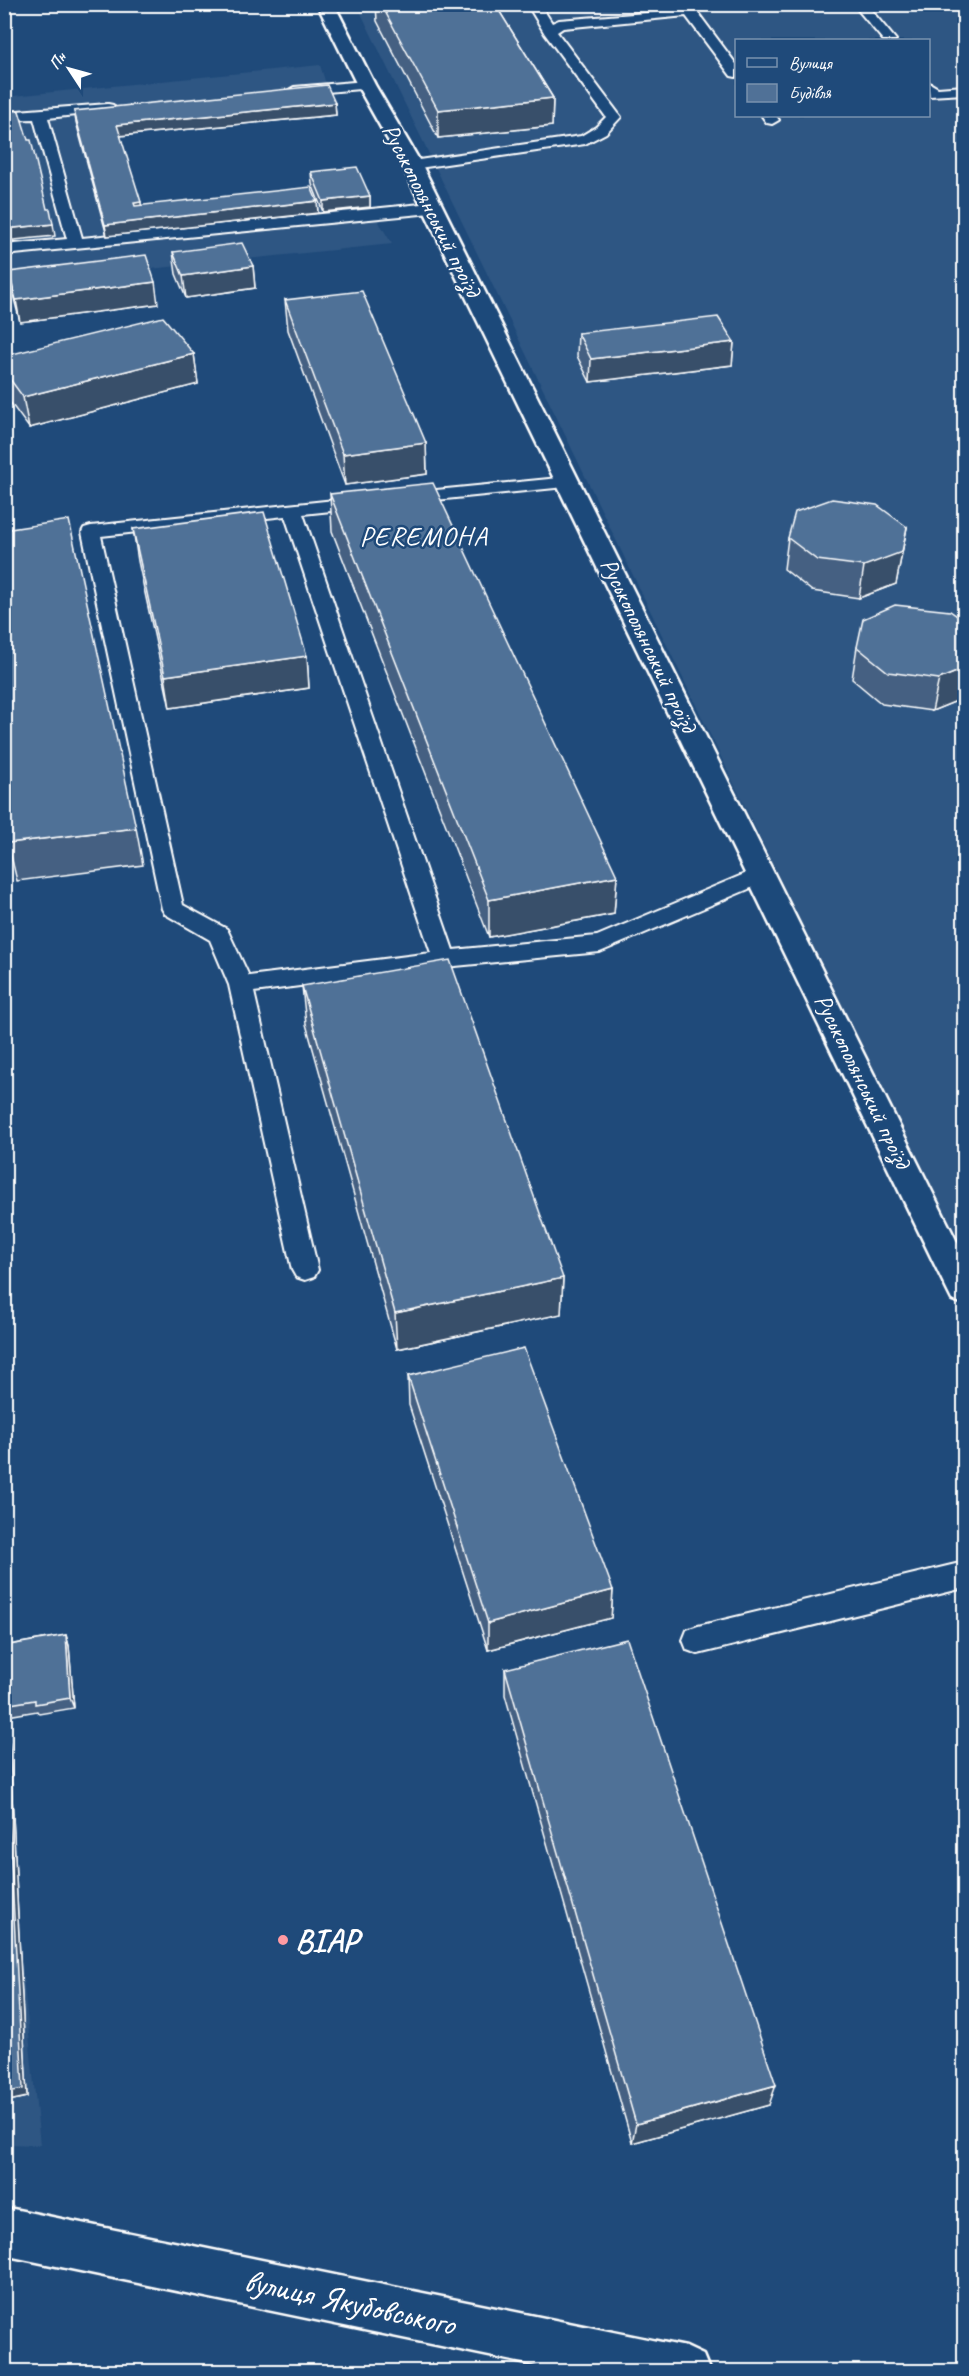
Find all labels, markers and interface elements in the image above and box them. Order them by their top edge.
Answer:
north arrow [39,39,99,99]
legend [735,39,930,117]
text: Пн [45,47,71,73]
text: Вулиця [789,52,833,74]
text: Будівля [789,82,832,104]
street label: Руськополянський проїзд [375,119,490,304]
district label: PEREMOHA [360,519,488,553]
street label: Руськополянський проїзд [593,553,705,739]
street label: Руськополянський проїзд [807,989,919,1175]
place label: ВІАР [295,1919,364,1961]
marker: ВІАР [276,1933,290,1947]
street label: вулиця Якубовського [241,2259,462,2345]

